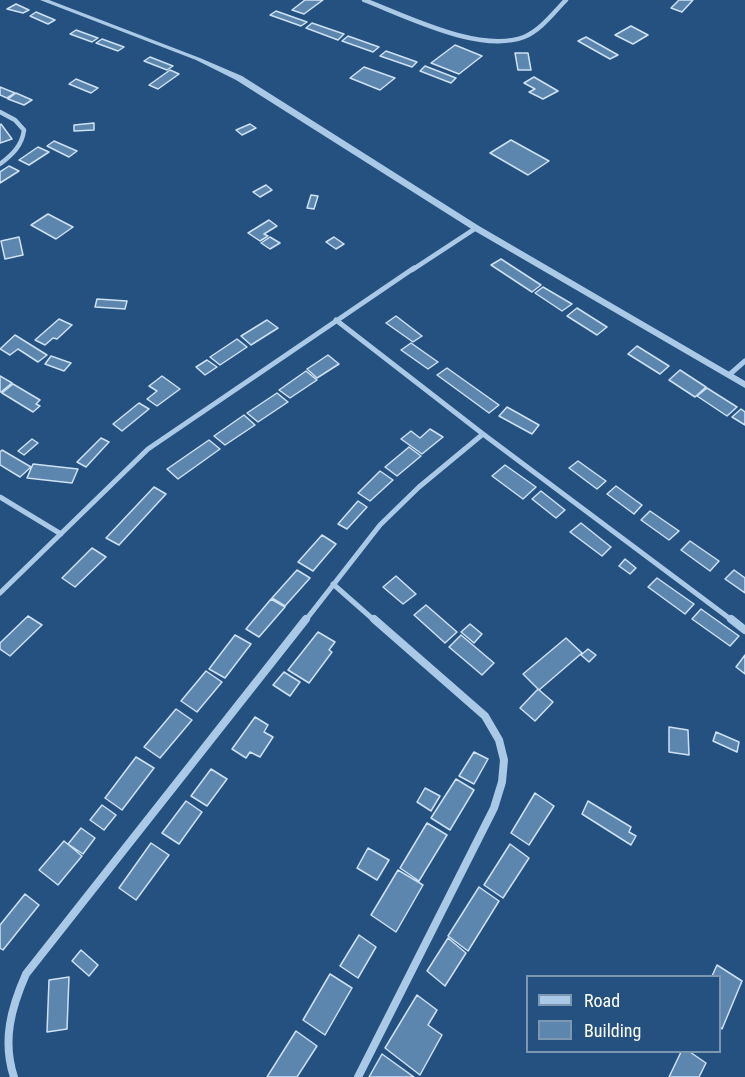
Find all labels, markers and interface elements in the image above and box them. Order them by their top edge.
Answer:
legend [526,975,721,1053]
text: Road [584,990,620,1011]
text: Building [584,1020,641,1041]

